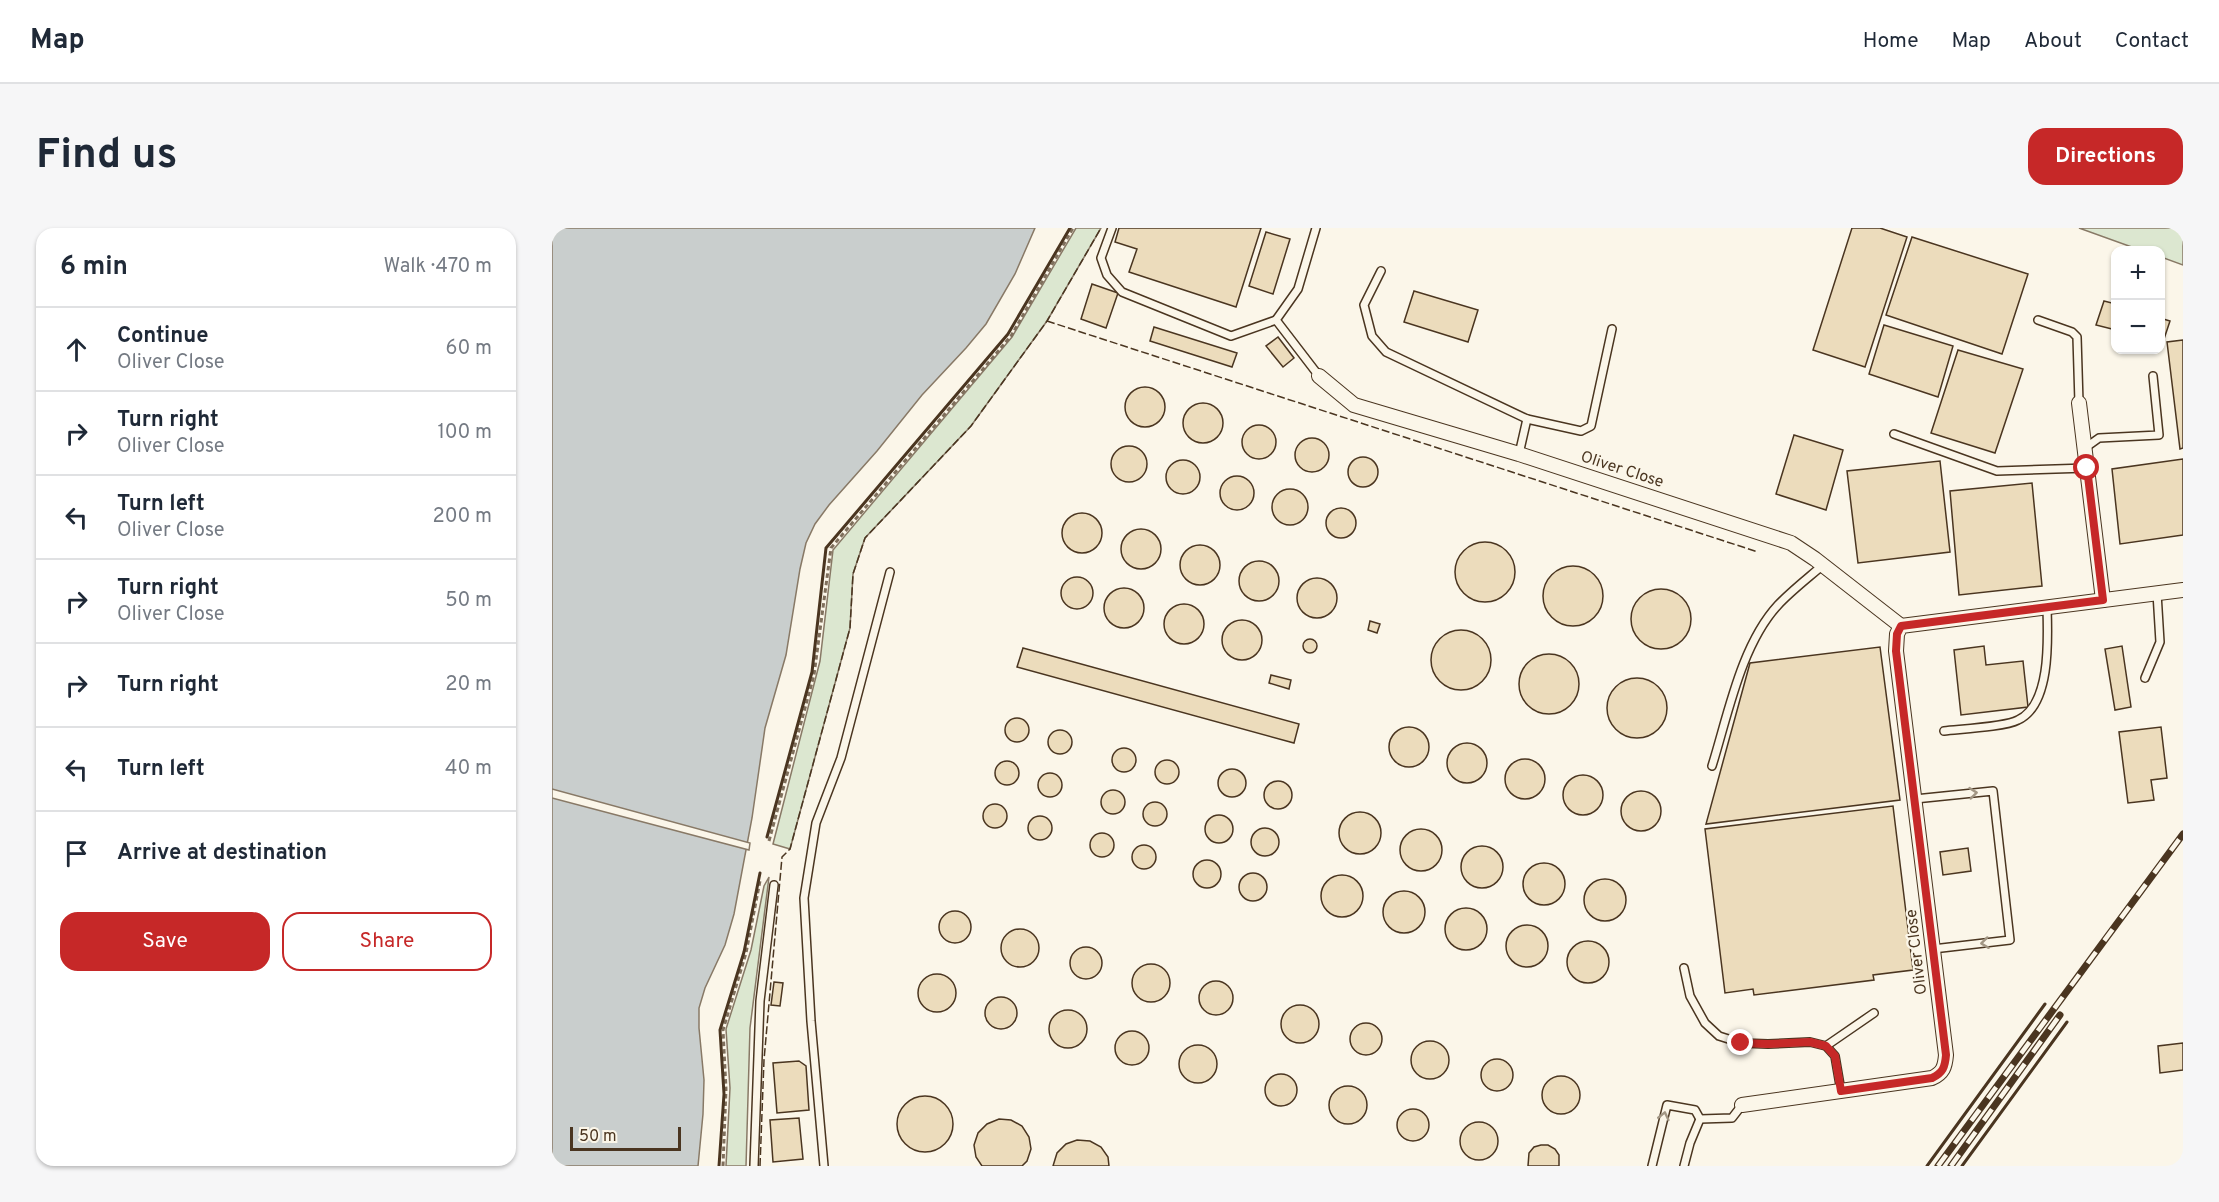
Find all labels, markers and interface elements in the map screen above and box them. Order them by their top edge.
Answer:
text: Map [30,23,85,59]
text: Home [1863,28,1919,55]
text: Map [1952,28,1991,55]
text: About [2024,28,2082,55]
text: Contact [2115,28,2189,55]
button: Directions [2028,128,2183,185]
text: Find us [36,130,177,183]
map controls [2111,246,2165,354]
button: + [2111,246,2165,300]
text: 6 min [60,251,128,284]
text: Walk · 470 m [383,254,492,280]
button: − [2111,300,2165,354]
text: Continue [117,323,208,350]
icon: ahead [60,333,93,366]
text: 60 m [446,336,492,362]
text: Oliver Close [117,350,225,376]
text: Turn right [117,407,219,434]
icon: right [60,417,93,450]
text: 100 m [437,420,492,446]
text: Oliver Close [117,434,225,460]
street label: Oliver Close [1578,447,1666,493]
route start [2073,454,2099,480]
text: Turn left [117,491,205,518]
icon: left [60,501,93,534]
text: 200 m [433,504,492,530]
text: Oliver Close [117,518,225,544]
text: Turn right [117,575,219,602]
icon: right [60,585,93,618]
text: 50 m [445,588,492,614]
text: Oliver Close [117,602,225,628]
icon: right [60,669,93,702]
text: Turn right [117,672,219,699]
text: 20 m [445,672,492,698]
icon: left [60,753,93,786]
text: Turn left [117,756,205,783]
text: 40 m [445,756,492,782]
one-way arrow [1969,787,1978,800]
icon: arrive [60,837,93,870]
text: Arrive at destination [117,840,327,867]
street label: Oliver Close [1902,908,1932,996]
button: Save [60,912,270,971]
button: Share [282,912,492,971]
one-way arrow [1980,936,1989,949]
route end [1727,1029,1753,1055]
one-way arrow [1657,1112,1670,1122]
scale bar [570,1124,681,1152]
text: 50 m [579,1127,617,1147]

